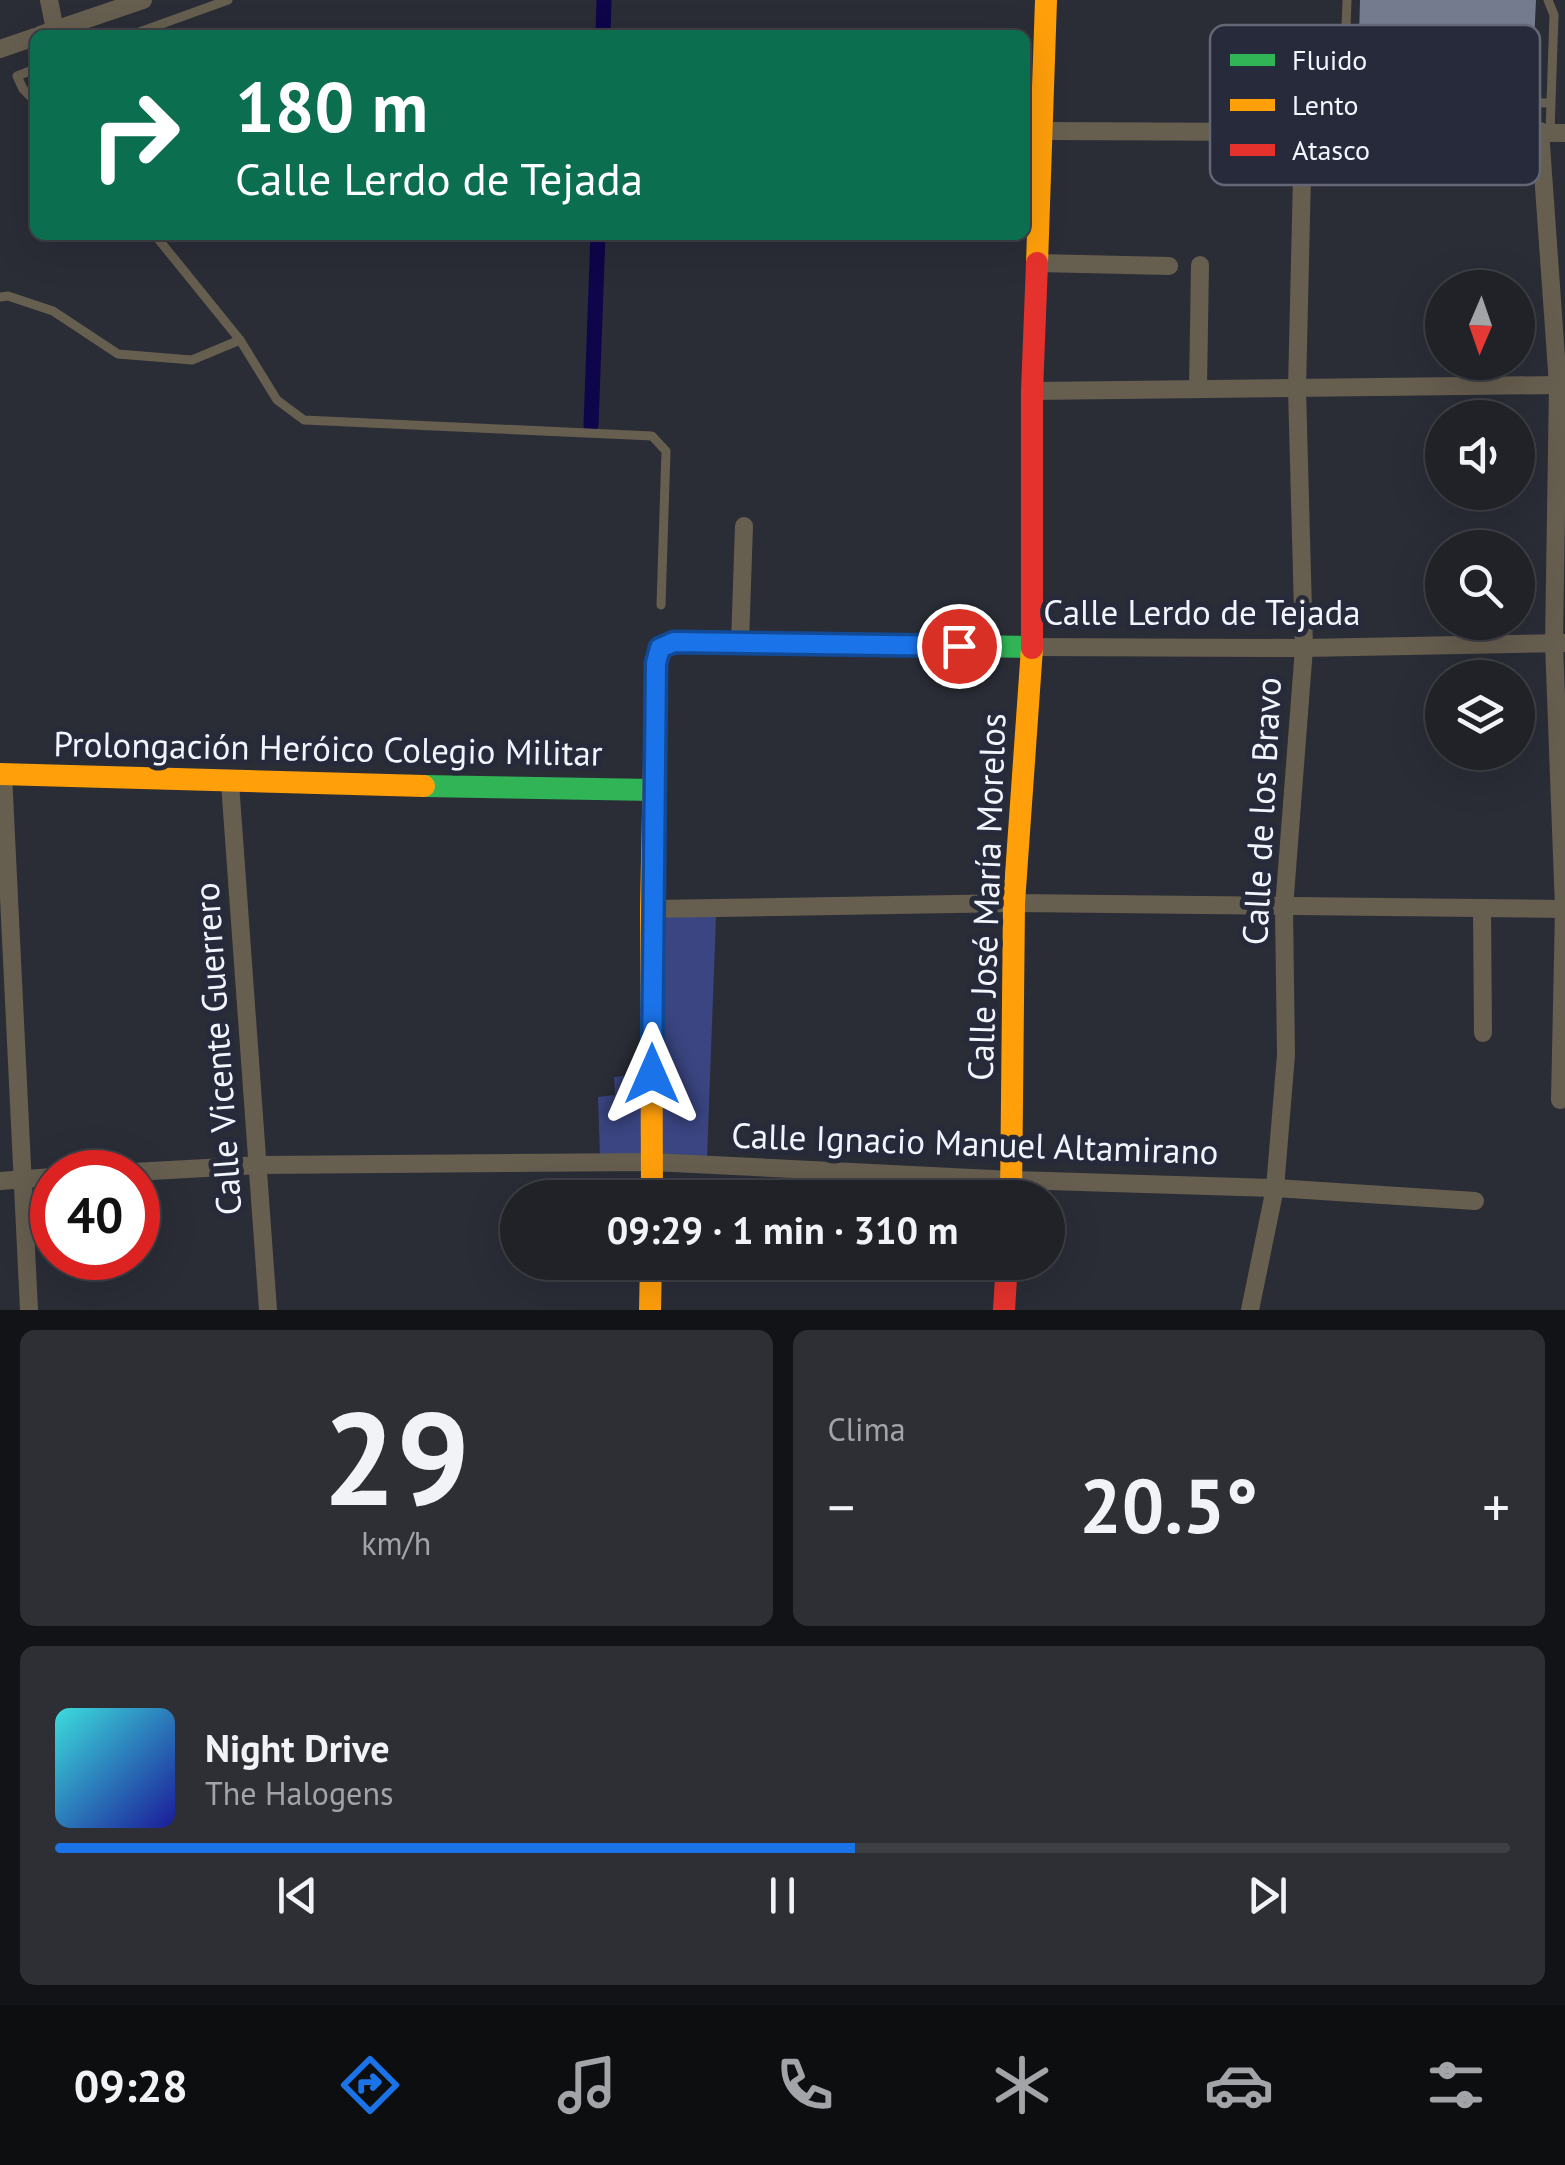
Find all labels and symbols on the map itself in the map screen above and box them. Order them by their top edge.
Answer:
legend [1210,25,1540,185]
text: Fluido [1292,41,1367,78]
text: Lento [1292,86,1359,123]
text: Atasco [1292,131,1370,168]
north arrow [1425,270,1535,380]
street label: Calle Lerdo de Tejada [1043,589,1361,635]
pin [917,604,1002,689]
street label: Calle de los Bravo [1231,676,1291,946]
street label: Calle José María Morelos [957,712,1015,1082]
street label: Prolongación Heróico Colegio Militar [53,720,603,776]
street label: Calle Vicente Guerrero [182,881,252,1217]
position arrow [600,1022,704,1126]
street label: Calle Ignacio Manuel Altamirano [731,1112,1219,1174]
speed limit sign: 40 [30,1150,160,1280]

